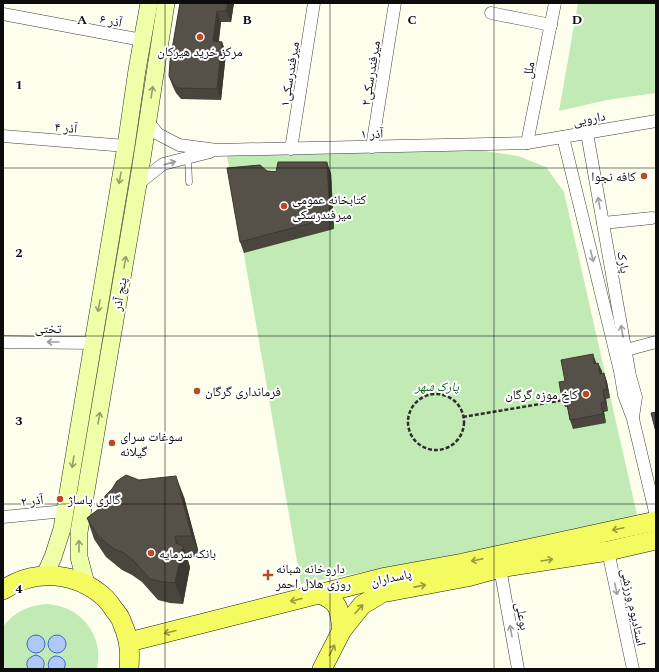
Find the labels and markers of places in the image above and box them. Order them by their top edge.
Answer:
marker: مرکز خرید هیرکان [195,32,205,42]
place label: مرکز خرید هیرکان [157,42,243,62]
place label: کافه نجوا [591,167,637,187]
marker: کافه نجوا [639,171,649,181]
place label: کتابخانه عمومی میرفندرسکی [292,190,367,225]
marker: کتابخانه عمومی میرفندرسکی [279,201,289,211]
place label: فرمانداری گرگان [205,382,281,402]
place label: کاخ موزه گرگان [505,385,579,405]
marker: فرمانداری گرگان [192,386,202,396]
marker: کاخ موزه گرگان [581,389,591,399]
place label: سوغات سرای گیلانه [120,427,183,462]
marker: سوغات سرای گیلانه [107,438,117,448]
place label: گالری پاساژ [67,490,121,510]
marker: گالری پاساژ [55,494,65,504]
place label: بانک سرمایه [159,544,216,564]
marker: بانک سرمایه [146,548,156,558]
place label: داروخانه شبانه روزی هلال احمر [275,559,351,594]
marker: داروخانه شبانه روزی هلال احمر [263,570,273,580]

